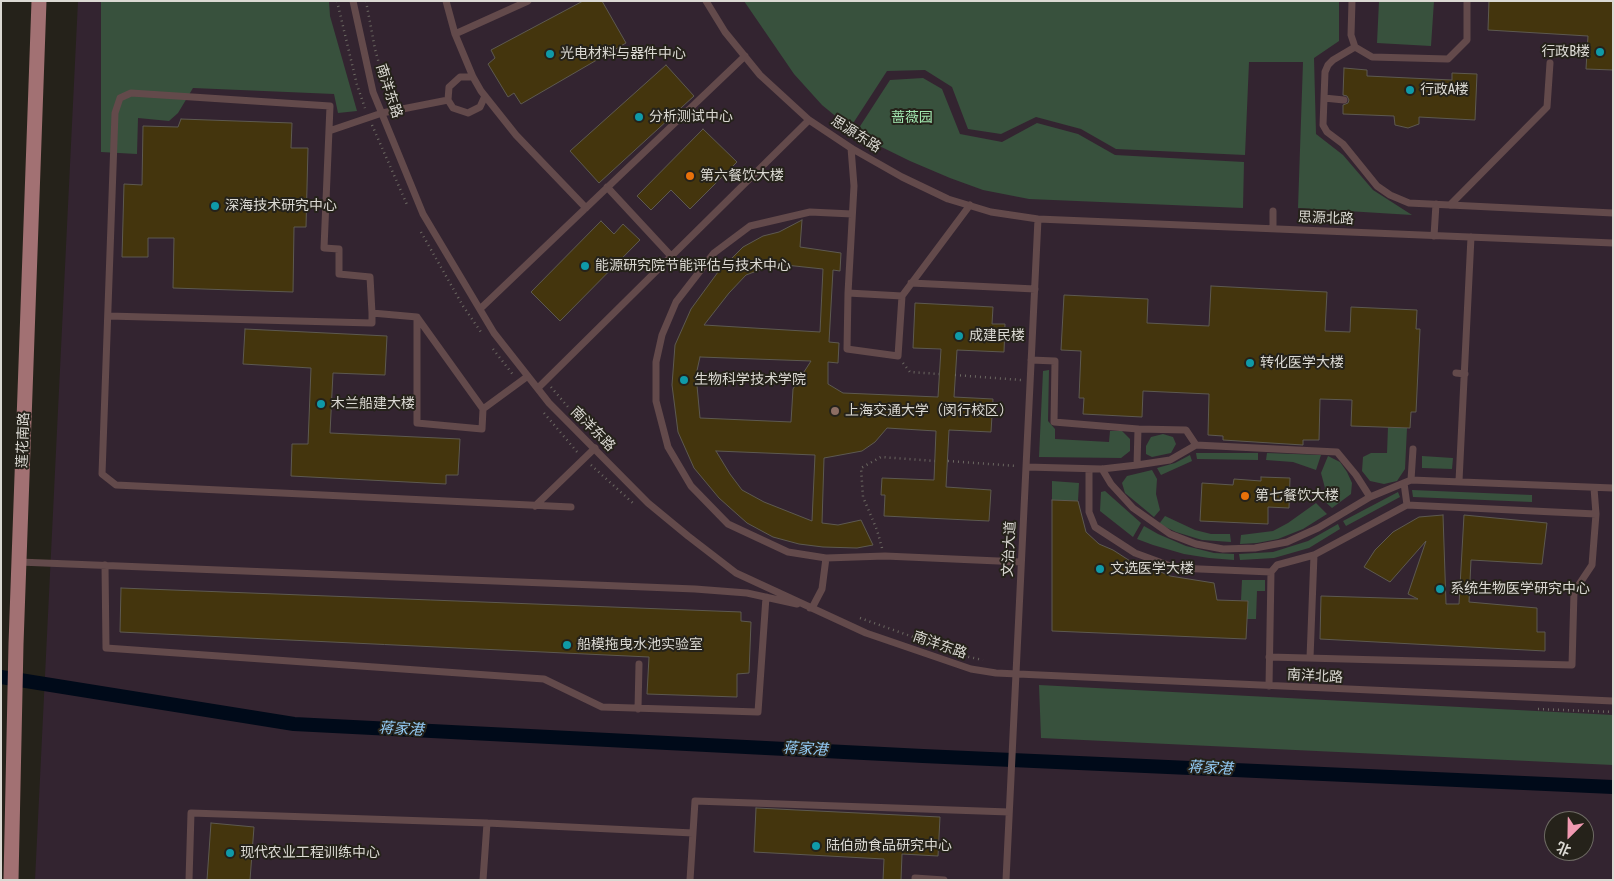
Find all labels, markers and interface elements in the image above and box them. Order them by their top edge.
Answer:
place label: 行政B楼 [1541,44,1590,60]
place label: 光电材料与器件中心 [560,46,686,62]
marker: 行政B楼 [1594,46,1606,58]
marker: 光电材料与器件中心 [544,48,556,60]
street label: 南洋东路 [372,62,406,120]
place label: 行政A楼 [1420,82,1469,98]
marker: 行政A楼 [1404,84,1416,96]
place label: 分析测试中心 [649,109,733,125]
park label: 蔷薇园 [891,110,933,126]
marker: 分析测试中心 [633,111,645,123]
street label: 思源东路 [828,112,884,156]
place label: 第六餐饮大楼 [700,168,784,184]
marker: 第六餐饮大楼 [684,170,696,182]
place label: 深海技术研究中心 [225,198,337,214]
marker: 深海技术研究中心 [209,200,221,212]
street label: 思源北路 [1298,209,1354,227]
place label: 能源研究院节能评估与技术中心 [595,258,791,274]
marker: 能源研究院节能评估与技术中心 [579,260,591,272]
place label: 成建民楼 [969,328,1025,344]
marker: 成建民楼 [953,330,965,342]
place label: 转化医学大楼 [1260,355,1344,371]
marker: 转化医学大楼 [1244,357,1256,369]
place label: 生物科学技术学院 [694,372,806,388]
marker: 生物科学技术学院 [678,374,690,386]
place label: 木兰船建大楼 [331,396,415,412]
marker: 木兰船建大楼 [315,398,327,410]
street label: 南洋东路 [567,403,619,455]
place label: 上海交通大学（闵行校区） [845,403,1013,419]
marker: 上海交通大学（闵行校区） [829,405,841,417]
street label: 莲花南路 [14,412,32,468]
place label: 第七餐饮大楼 [1255,488,1339,504]
marker: 第七餐饮大楼 [1239,490,1251,502]
street label: 文治大道 [999,521,1019,577]
place label: 文选医学大楼 [1110,561,1194,577]
marker: 文选医学大楼 [1094,563,1106,575]
place label: 系统生物医学研究中心 [1450,581,1590,597]
marker: 系统生物医学研究中心 [1434,583,1446,595]
street label: 南洋东路 [911,628,969,662]
place label: 船模拖曳水池实验室 [577,637,703,653]
marker: 船模拖曳水池实验室 [561,639,573,651]
street label: 南洋北路 [1287,666,1343,686]
water label: 蒋家港 [378,719,424,739]
water label: 蒋家港 [782,739,828,759]
water label: 蒋家港 [1187,758,1233,778]
north arrow [1544,811,1594,861]
place label: 陆伯勋食品研究中心 [826,838,952,854]
text: 北 [1554,839,1573,859]
marker: 陆伯勋食品研究中心 [810,840,822,852]
place label: 现代农业工程训练中心 [240,845,380,861]
marker: 现代农业工程训练中心 [224,847,236,859]

